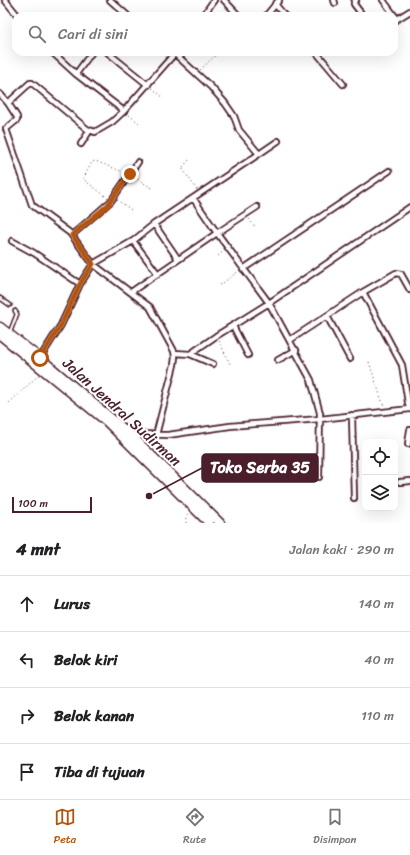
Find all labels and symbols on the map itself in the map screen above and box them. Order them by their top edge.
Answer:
route end [121,165,139,183]
route start [31,349,49,367]
street label: Jalan Jendral Sudirman [56,350,188,473]
text: Toko Serba 35 [210,453,310,482]
callout: Toko Serba 35 [202,454,318,482]
scale bar [12,495,92,514]

